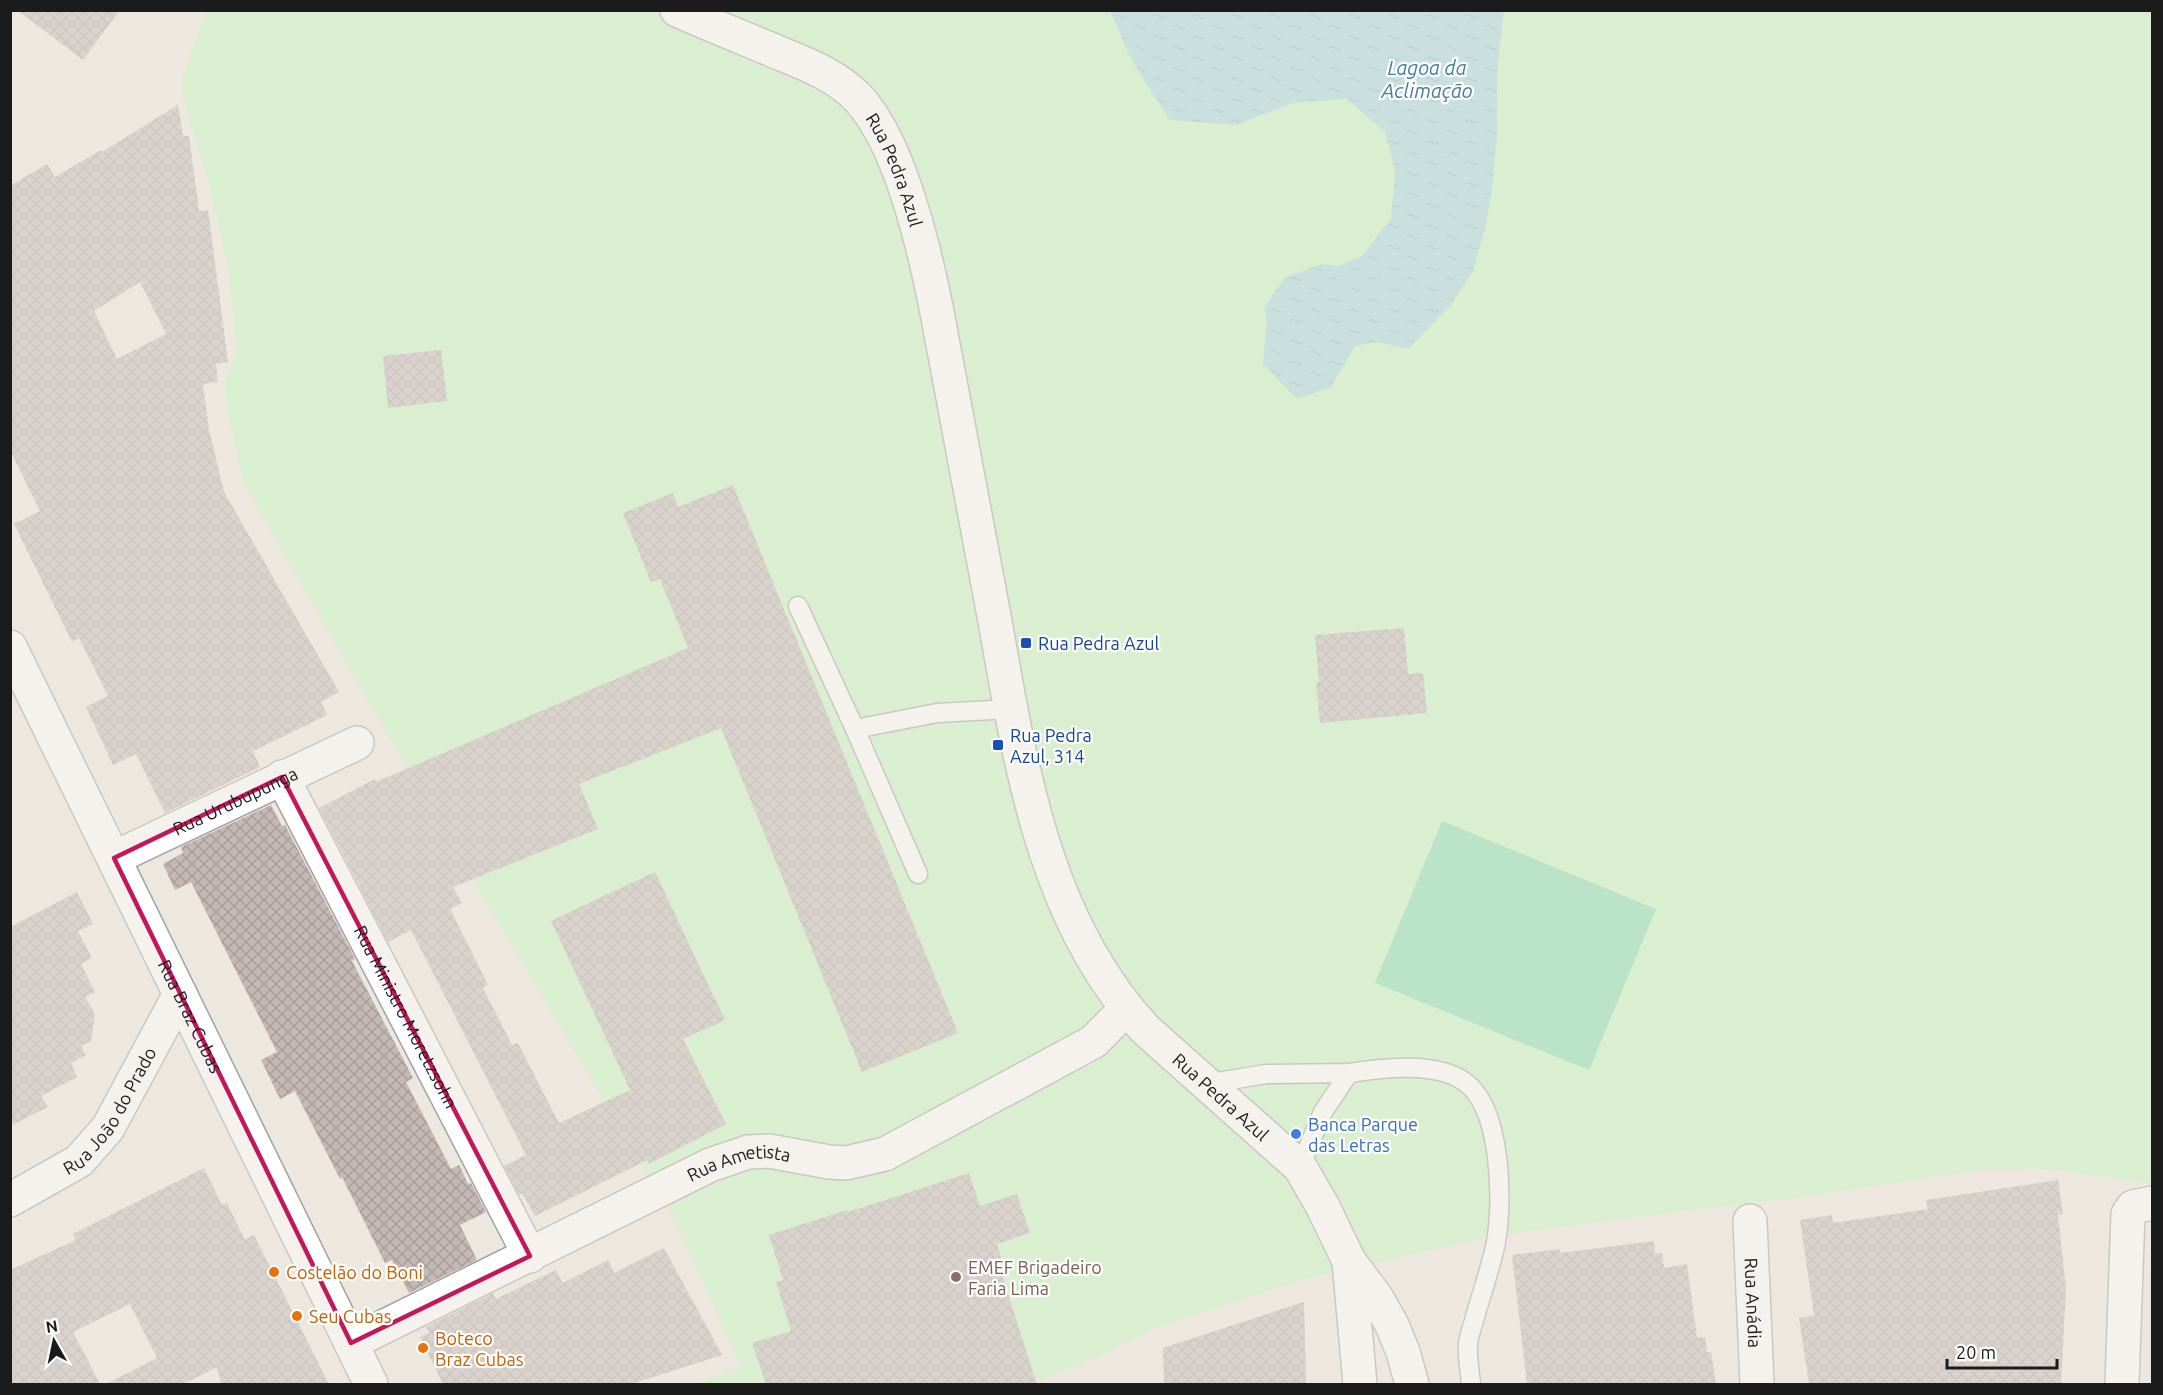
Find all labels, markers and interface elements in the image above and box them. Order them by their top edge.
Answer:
water label: Lagoa da Aclimação [1380,56,1473,102]
street label: Rua Pedra Azul [863,109,927,229]
place label: Rua Pedra Azul [1038,633,1159,653]
marker: Rua Pedra Azul [1019,636,1033,650]
place label: Rua Pedra Azul, 314 [1010,725,1092,766]
marker: Rua Pedra Azul, 314 [991,738,1005,752]
street label: Rua Urubupunga [169,763,301,839]
street label: Rua Ministro Moretzsohn [351,922,462,1112]
street label: Rua Braz Cubas [155,956,227,1076]
street label: Rua João do Prado [59,1044,160,1178]
street label: Rua Pedra Azul [1169,1049,1273,1145]
place label: Banca Parque das Letras [1308,1114,1418,1155]
marker: Banca Parque das Letras [1289,1127,1303,1141]
street label: Rua Ametista [684,1141,792,1185]
place label: EMEF Brigadeiro Faria Lima [968,1257,1102,1298]
street label: Rua Anádia [1742,1257,1765,1348]
place label: Costelão do Boni [286,1262,423,1282]
marker: Costelão do Boni [267,1265,281,1279]
marker: EMEF Brigadeiro Faria Lima [949,1270,963,1284]
place label: Seu Cubas [309,1306,392,1326]
marker: Seu Cubas [290,1309,304,1323]
north arrow [24,1311,84,1371]
text: N [44,1316,59,1336]
place label: Boteco Braz Cubas [435,1328,524,1369]
scale bar [1947,1332,2056,1370]
marker: Boteco Braz Cubas [416,1341,430,1355]
text: 20 m [1956,1342,1996,1362]

